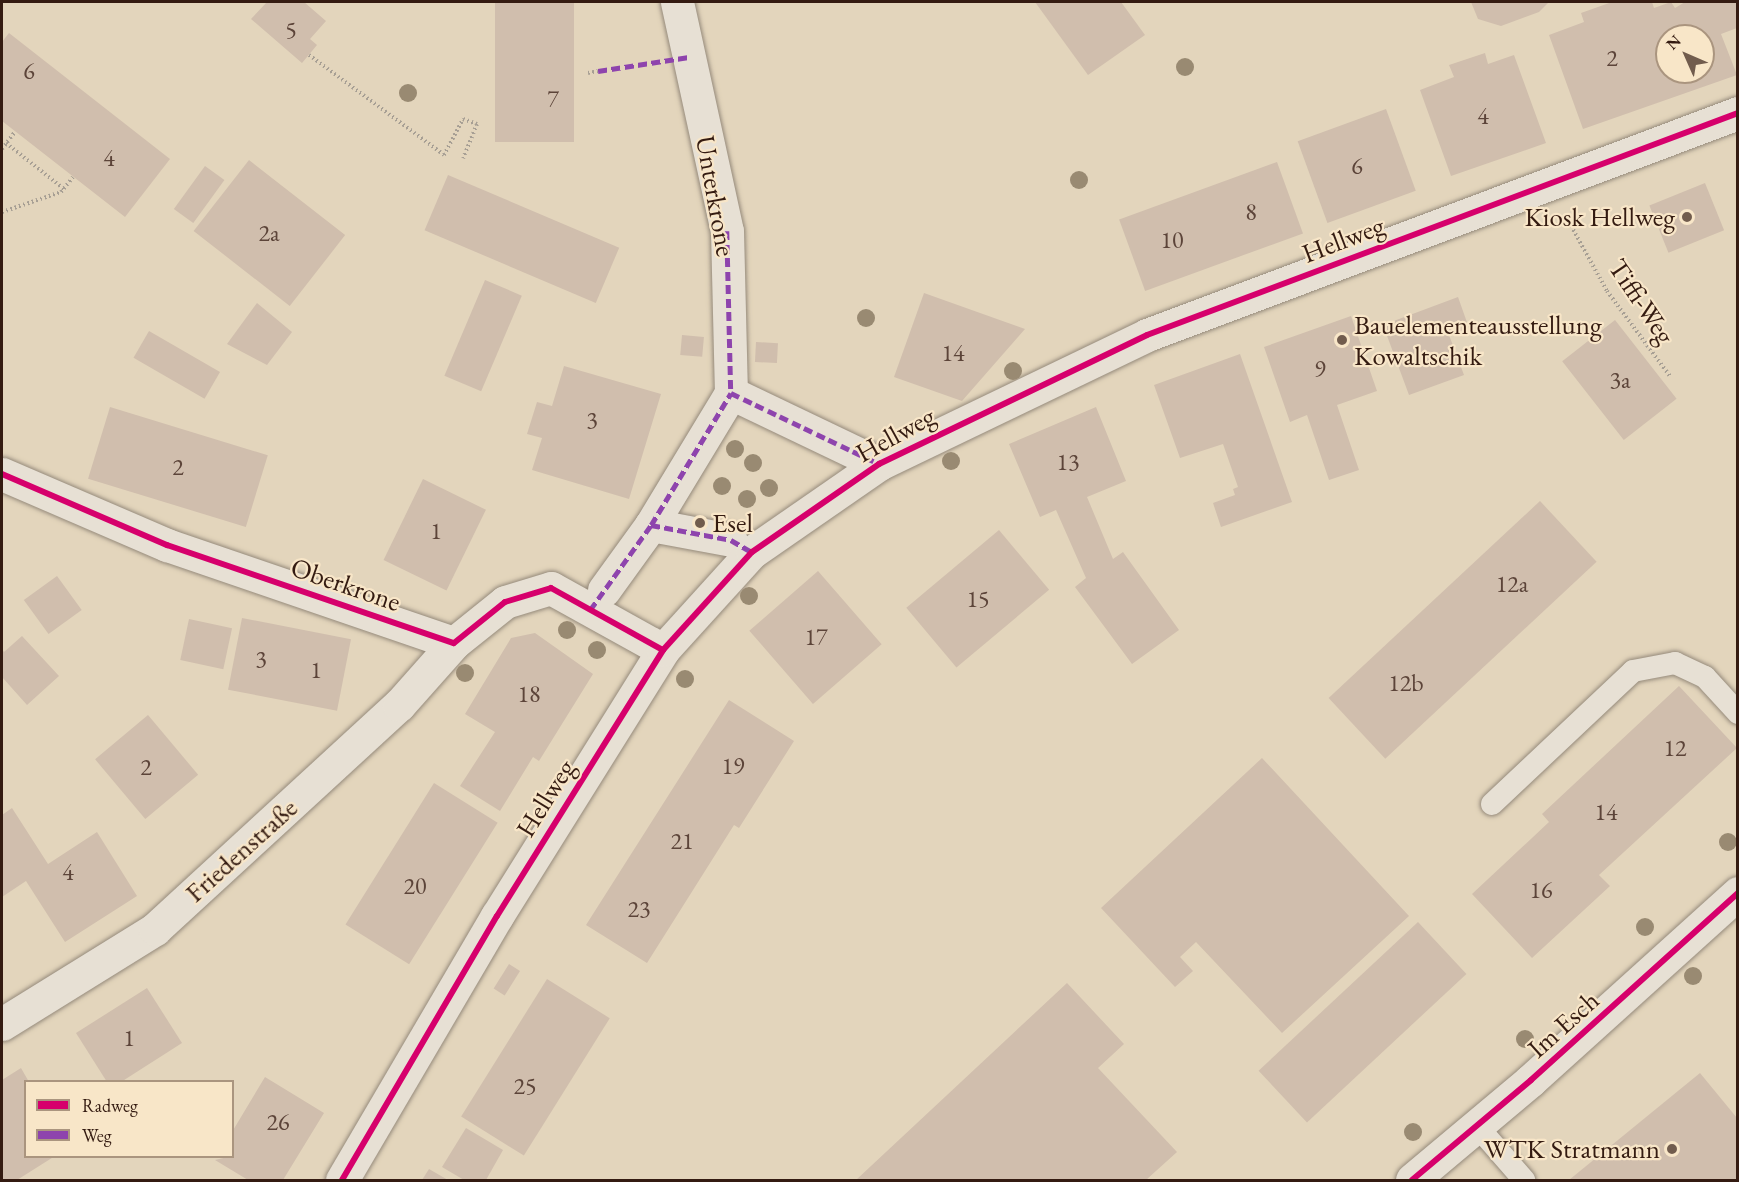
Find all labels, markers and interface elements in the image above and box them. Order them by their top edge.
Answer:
house number: 5 [285,16,297,44]
north arrow [1655,24,1715,84]
text: N [1661,30,1685,54]
house number: 2 [1606,44,1618,72]
house number: 6 [23,57,35,85]
house number: 7 [547,85,559,113]
house number: 4 [1477,102,1489,130]
street label: Unterkrone [689,133,743,259]
house number: 4 [103,144,115,172]
house number: 6 [1351,152,1363,180]
house number: 8 [1245,198,1257,226]
place label: Kiosk Hellweg [1524,201,1675,233]
street label: Hellweg [1297,209,1389,269]
marker: Kiosk Hellweg [1680,210,1694,224]
house number: 2a [258,219,280,247]
house number: 10 [1160,226,1184,254]
street label: Tiffi-Weg [1602,252,1682,350]
place label: Bauelementeausstellung Kowaltschik [1354,308,1602,371]
marker: Bauelementeausstellung Kowaltschik [1335,333,1349,347]
house number: 14 [941,339,965,367]
house number: 9 [1314,355,1326,383]
house number: 3a [1609,366,1631,394]
street label: Hellweg [850,399,940,469]
house number: 3 [586,406,598,434]
house number: 13 [1056,448,1080,476]
house number: 2 [172,453,184,481]
place label: Esel [712,507,753,539]
marker: Esel [693,516,707,530]
house number: 1 [430,517,442,545]
street label: Oberkrone [287,550,405,618]
house number: 12a [1496,570,1528,598]
house number: 15 [966,585,990,613]
house number: 17 [804,623,828,651]
house number: 3 [255,645,267,673]
house number: 1 [310,656,322,684]
house number: 12b [1388,669,1424,697]
house number: 18 [517,680,541,708]
house number: 12 [1663,734,1687,762]
house number: 19 [721,752,745,780]
house number: 2 [140,753,152,781]
street label: Hellweg [509,753,581,843]
street label: Friedenstraße [178,791,304,909]
house number: 14 [1594,798,1618,826]
house number: 21 [670,827,694,855]
house number: 4 [62,858,74,886]
house number: 20 [403,872,427,900]
house number: 16 [1529,876,1553,904]
house number: 23 [627,895,651,923]
street label: Im Esch [1521,984,1605,1064]
house number: 1 [123,1024,135,1052]
house number: 25 [513,1072,537,1100]
legend [24,1080,234,1158]
text: Radweg [82,1094,138,1117]
house number: 26 [266,1108,290,1136]
text: Weg [82,1124,112,1147]
place label: WTK Stratmann [1484,1133,1660,1165]
marker: WTK Stratmann [1665,1142,1679,1156]

